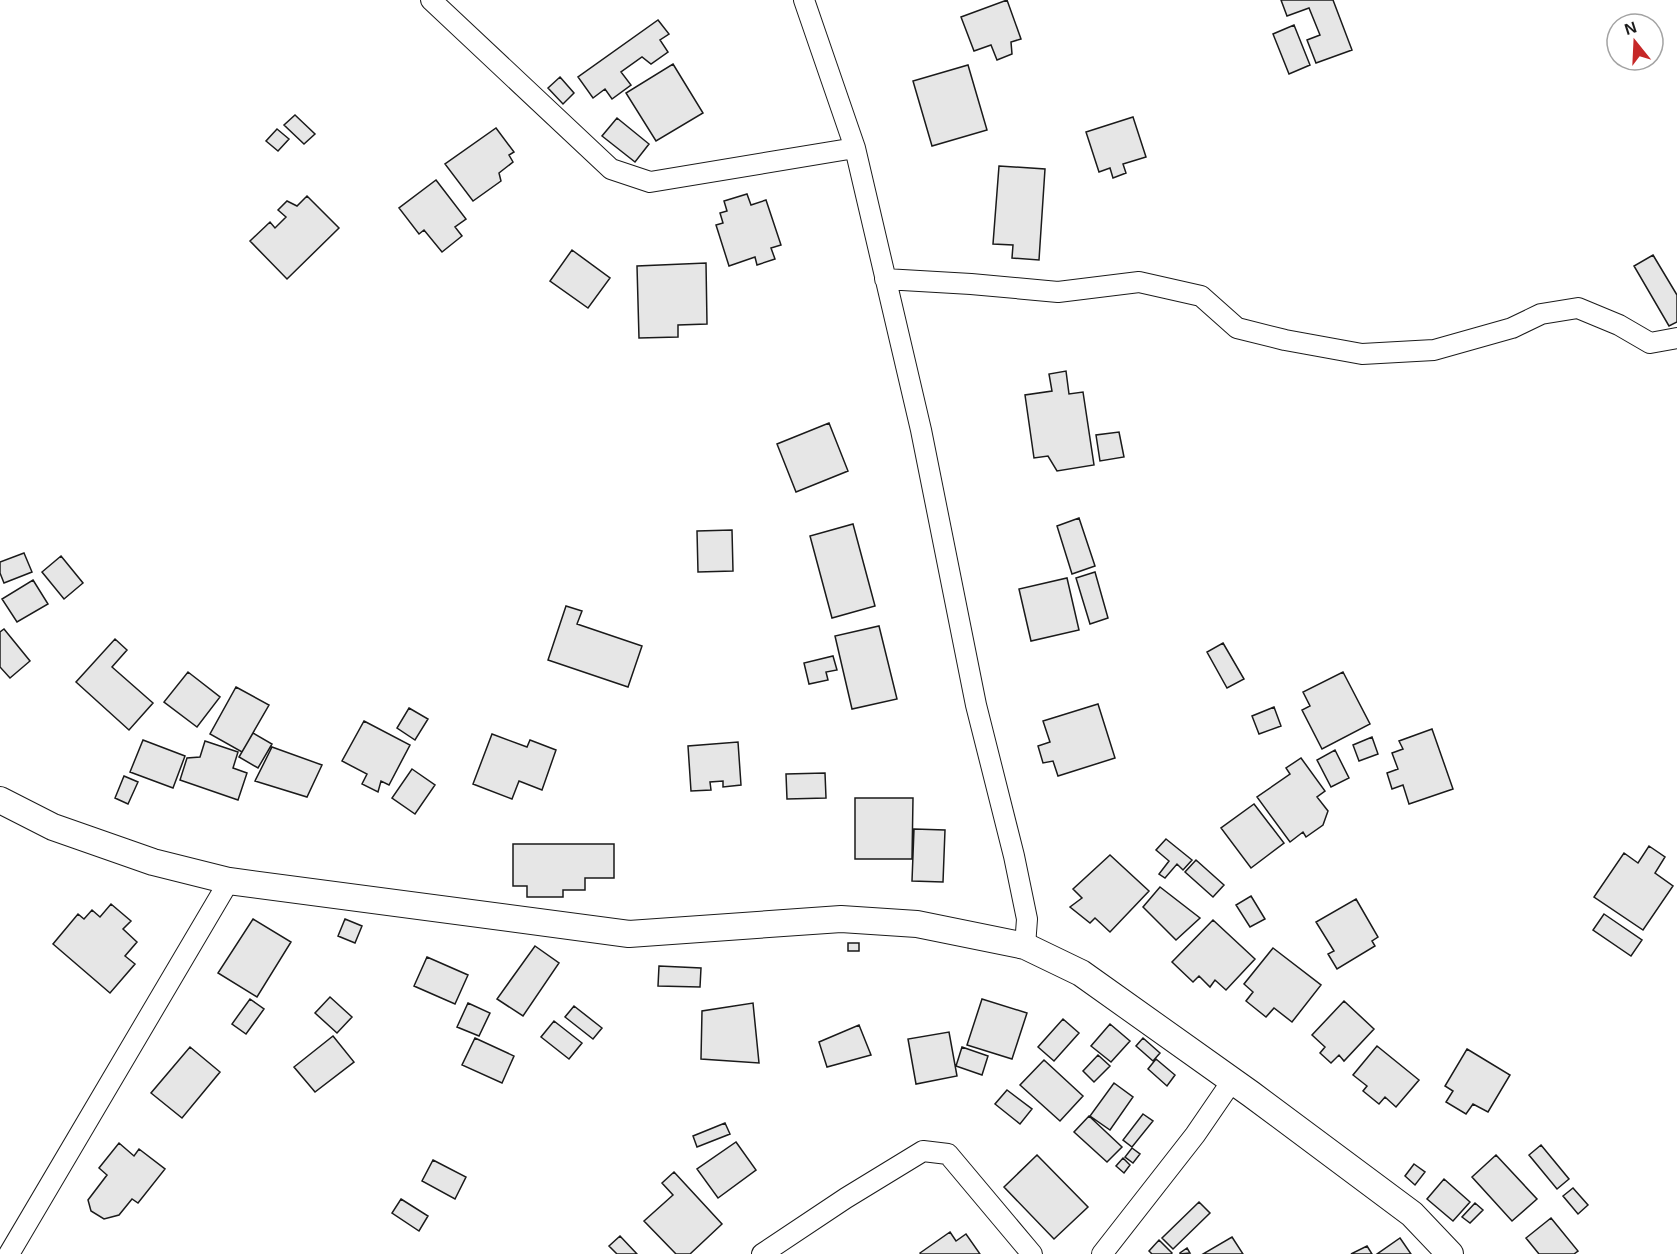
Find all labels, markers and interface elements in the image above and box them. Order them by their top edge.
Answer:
north arrow [1605,12,1665,72]
text: N [1622,18,1639,38]

